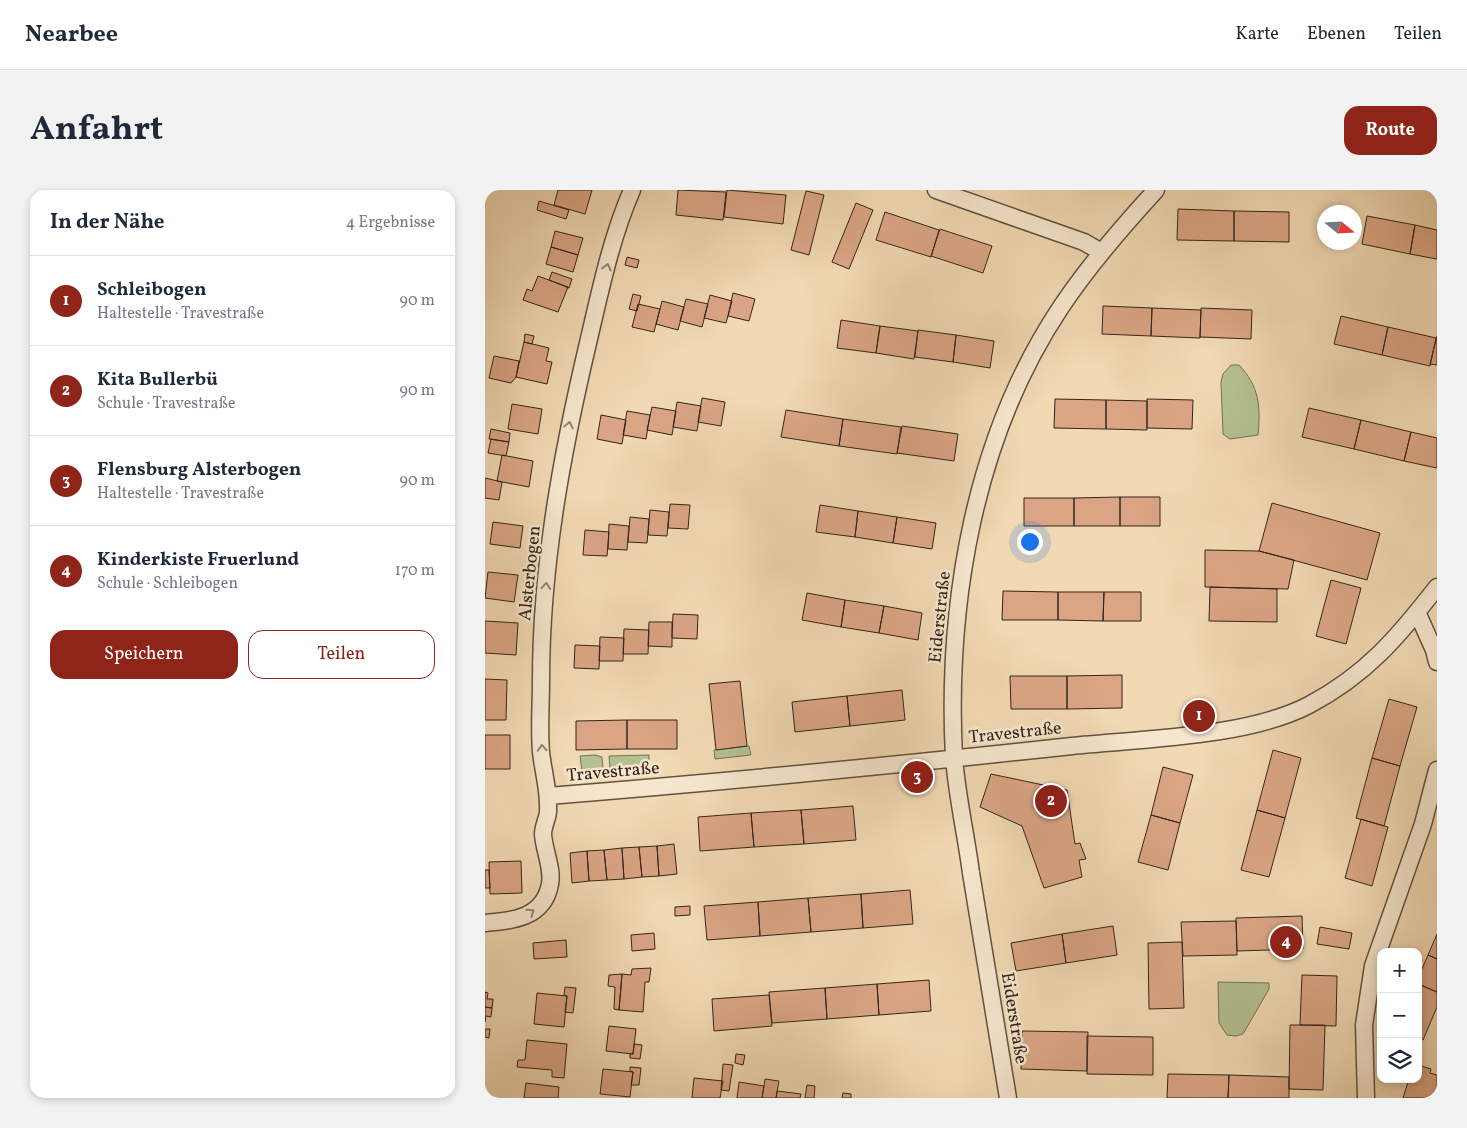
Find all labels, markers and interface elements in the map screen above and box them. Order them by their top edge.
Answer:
text: Nearbee [25,18,118,52]
text: Karte [1235,22,1279,47]
text: Ebenen [1307,22,1366,47]
text: Teilen [1394,22,1442,47]
text: Anfahrt [30,106,163,154]
button: Route [1344,106,1437,155]
north arrow [1317,205,1362,250]
text: In der Nähe [50,208,165,237]
text: 4 Ergebnisse [346,212,435,234]
one-way arrow [601,262,612,271]
text: Schleibogen [97,277,206,303]
text: 1 [63,290,69,312]
text: 90 m [399,290,435,312]
text: Haltestelle · Travestraße [97,303,264,325]
text: Kita Bullerbü [97,367,218,393]
text: 2 [62,380,70,402]
text: 90 m [399,380,435,402]
text: Schule · Travestraße [97,393,236,415]
one-way arrow [564,420,574,429]
text: Flensburg Alsterbogen [97,457,301,483]
text: 3 [62,470,70,492]
text: 90 m [399,470,435,492]
text: Haltestelle · Travestraße [97,483,264,505]
street label: Alsterbogen [513,524,548,622]
your location [1017,529,1043,555]
text: Kinderkiste Fruerlund [97,547,299,573]
text: 4 [61,560,71,582]
text: 170 m [395,560,435,582]
street label: Eiderstraße [923,570,958,664]
text: Schule · Schleibogen [97,573,238,595]
one-way arrow [541,581,552,589]
button: Speichern [50,630,238,679]
button: Teilen [248,630,435,679]
pin: 1 [1183,697,1215,735]
street label: Travestraße [967,716,1063,751]
one-way arrow [536,744,547,752]
street label: Travestraße [565,756,661,789]
pin: 3 [901,758,933,796]
pin: 2 [1035,782,1067,820]
one-way arrow [526,909,535,918]
pin: 4 [1270,923,1302,961]
map controls [1377,948,1422,1083]
button: + [1377,948,1422,993]
street label: Eiderstraße [994,971,1033,1066]
button: − [1377,993,1422,1038]
button: layers [1377,1038,1422,1083]

